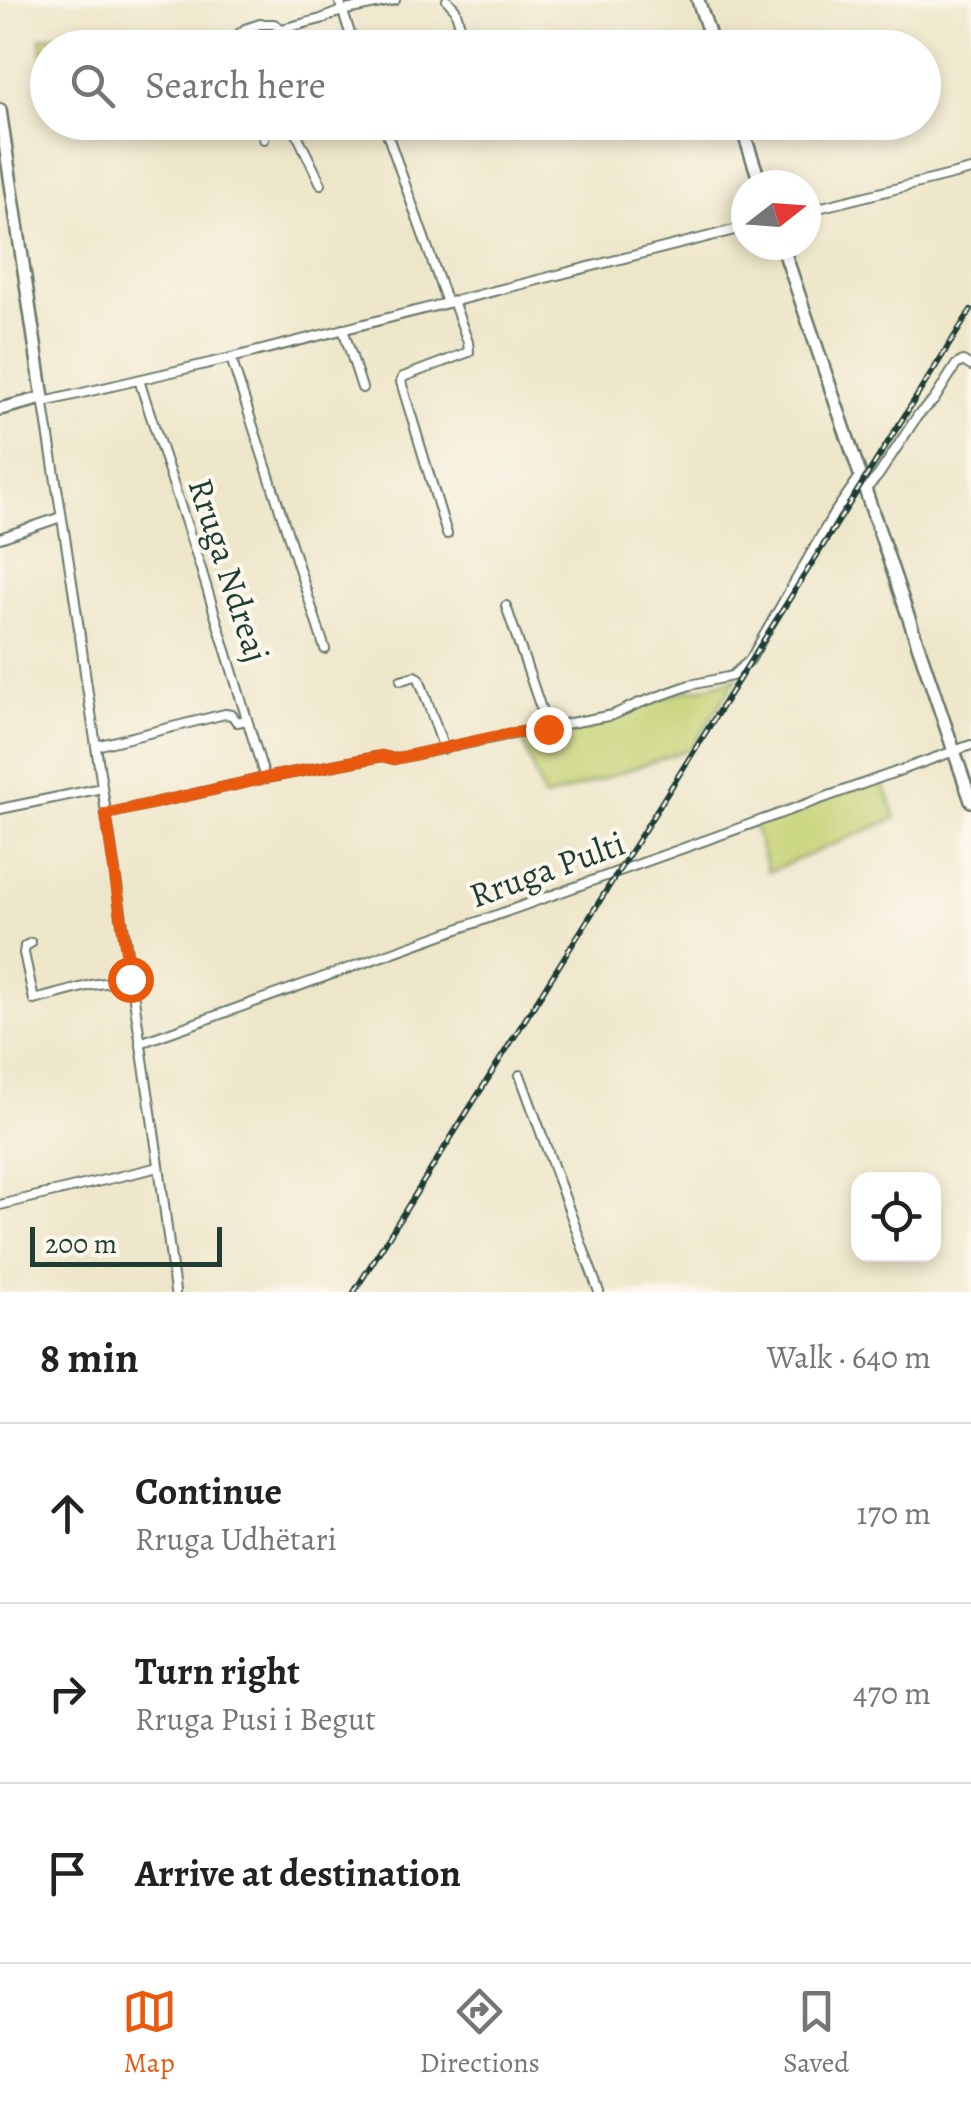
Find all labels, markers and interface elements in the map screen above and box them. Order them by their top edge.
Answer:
search box [30,30,941,140]
icon: search [65,58,120,113]
text: Search here [145,59,326,111]
north arrow [731,170,821,260]
street label: Rruga Ndreaj [177,472,281,668]
route end [526,707,572,753]
street label: Rruga Pulti [463,819,631,919]
route start [108,957,154,1003]
map controls [851,1172,941,1262]
button: locate [851,1172,941,1262]
scale bar [30,1222,222,1266]
text: 200 m [45,1225,117,1263]
text: 8 min [40,1329,139,1386]
text: Walk · 640 m [767,1335,931,1379]
text: Continue [135,1465,282,1517]
icon: ahead [40,1486,95,1541]
text: 170 m [857,1491,931,1535]
text: Rruga Udhëtari [135,1517,337,1561]
text: Turn right [135,1645,300,1697]
icon: right [40,1666,95,1721]
text: 470 m [853,1671,931,1715]
text: Rruga Pusi i Begut [135,1697,376,1741]
icon: arrive [40,1846,95,1901]
text: Arrive at destination [135,1847,461,1899]
tab: Map [122,1984,177,2082]
tab: Directions [420,1984,540,2082]
tab: Saved [783,1984,849,2082]

